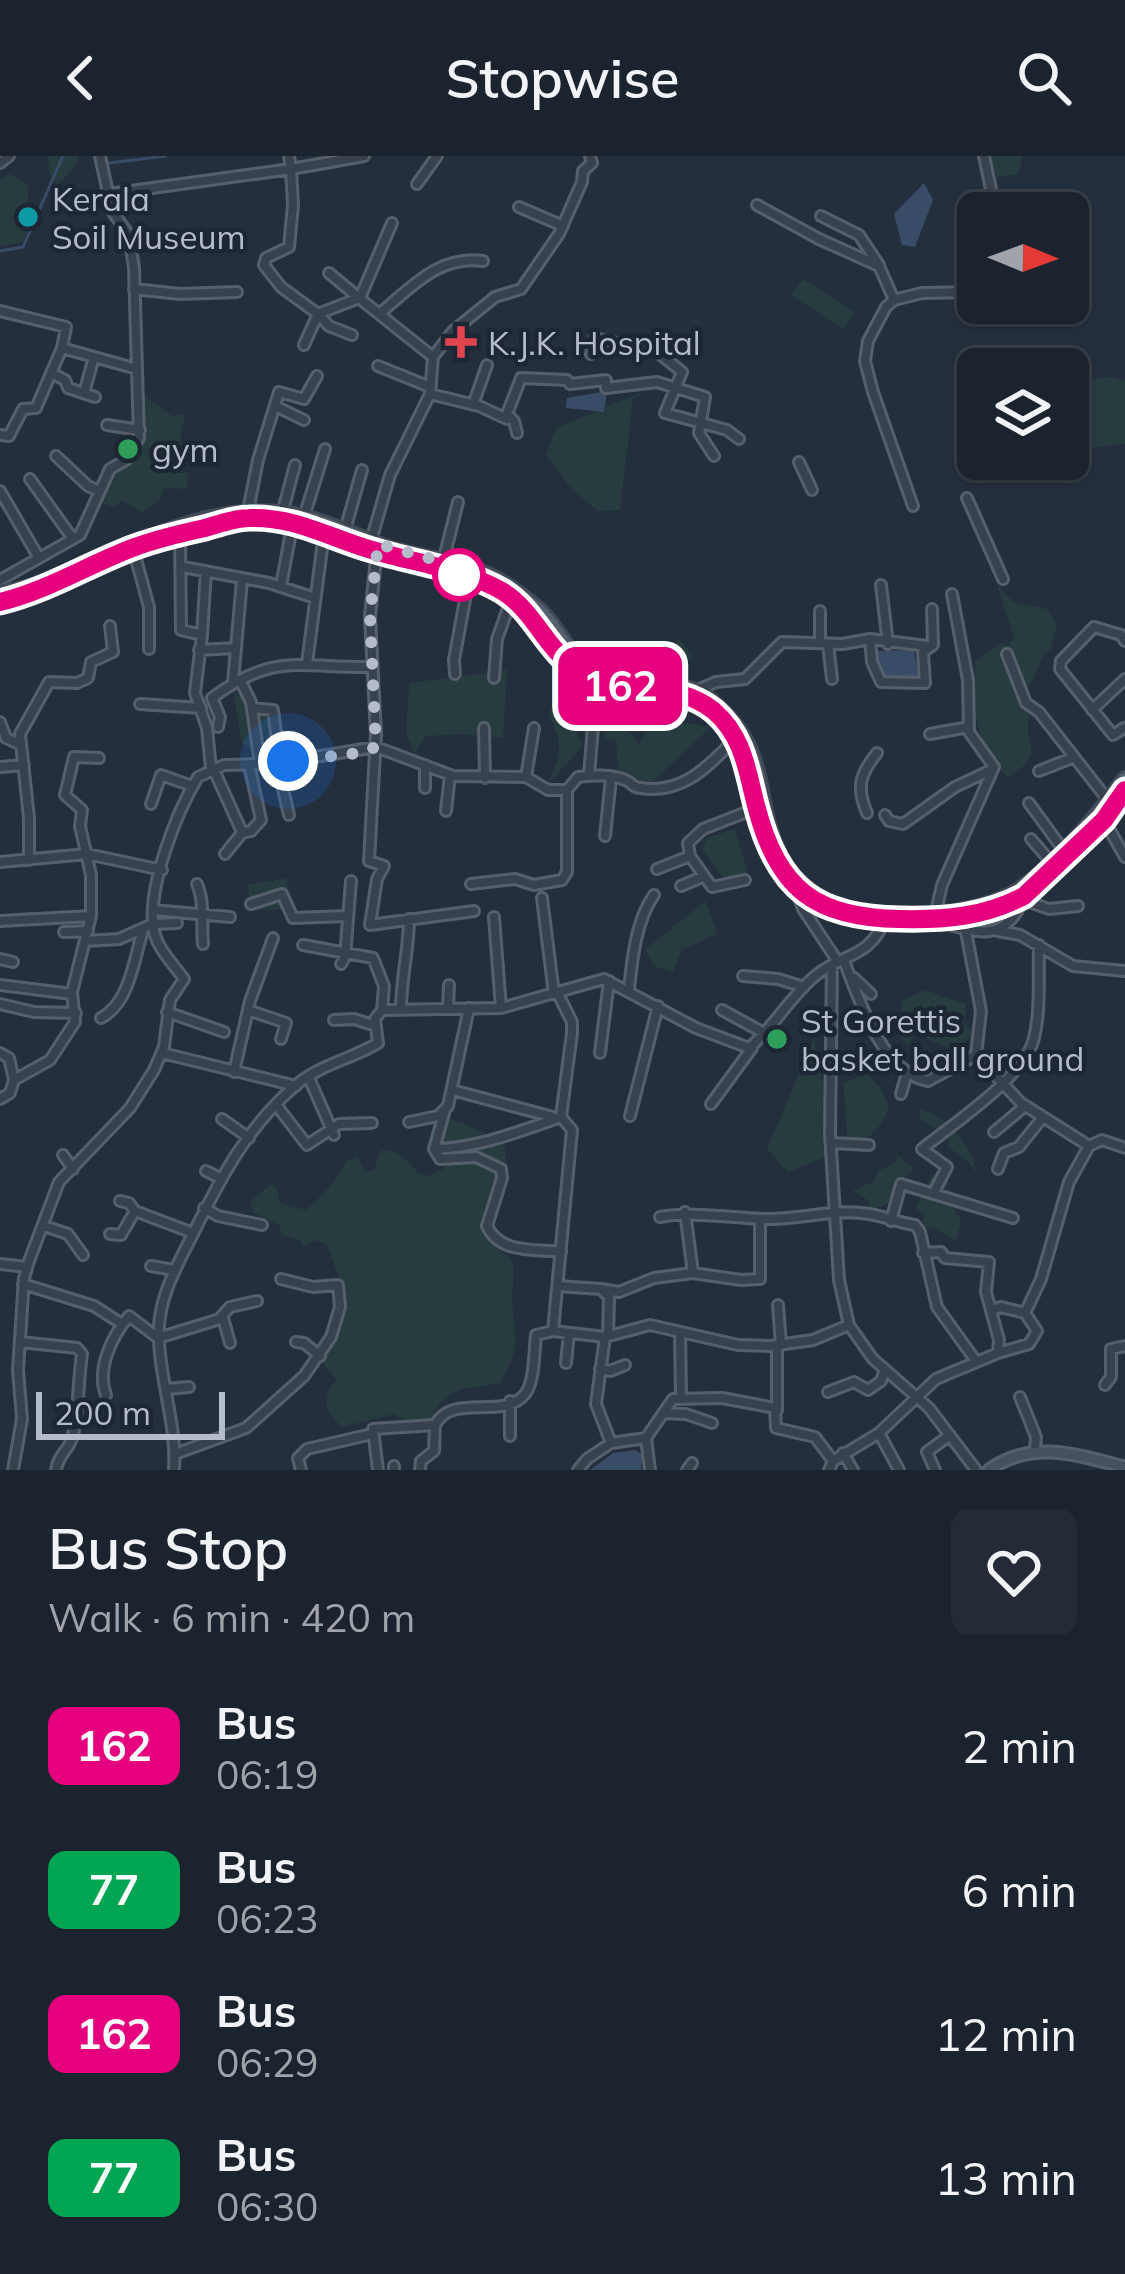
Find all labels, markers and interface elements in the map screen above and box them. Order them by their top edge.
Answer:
text: Stopwise [445,44,680,112]
icon: back [48,45,114,111]
icon: search [1011,45,1077,111]
place label: Kerala Soil Museum [52,178,245,257]
north arrow [957,192,1089,324]
map controls [957,192,1089,480]
marker: Kerala Soil Museum [15,204,41,230]
place label: K.J.K. Hospital [488,322,701,363]
marker: K.J.K. Hospital [445,326,477,358]
button: layers [957,348,1089,480]
place label: gym [152,429,218,470]
marker: gym [115,436,141,462]
unlabelled marker [434,550,484,600]
line badge: 162 [551,647,689,725]
text: 162 [582,659,658,712]
your location [258,731,318,791]
place label: St Gorettis basket ball ground [801,1000,1084,1079]
marker: St Gorettis basket ball ground [764,1026,790,1052]
scale bar [36,1386,225,1439]
text: 200 m [54,1392,151,1433]
button: heart [951,1509,1077,1635]
text: Bus Stop [48,1512,288,1583]
text: Walk · 6 min · 420 m [48,1593,415,1642]
text: Bus [216,1694,296,1750]
text: 2 min [962,1718,1077,1774]
text: 162 [76,1719,152,1772]
text: 06:19 [216,1750,319,1799]
text: Bus [216,1838,296,1894]
text: 6 min [962,1862,1077,1918]
text: 77 [89,1863,139,1916]
text: 06:23 [216,1894,319,1943]
text: Bus [216,1982,296,2038]
text: 12 min [935,2006,1077,2062]
text: 162 [76,2007,152,2060]
text: 06:29 [216,2038,319,2087]
text: Bus [216,2126,296,2182]
text: 13 min [935,2150,1077,2206]
text: 77 [89,2151,139,2204]
text: 06:30 [216,2182,319,2231]

